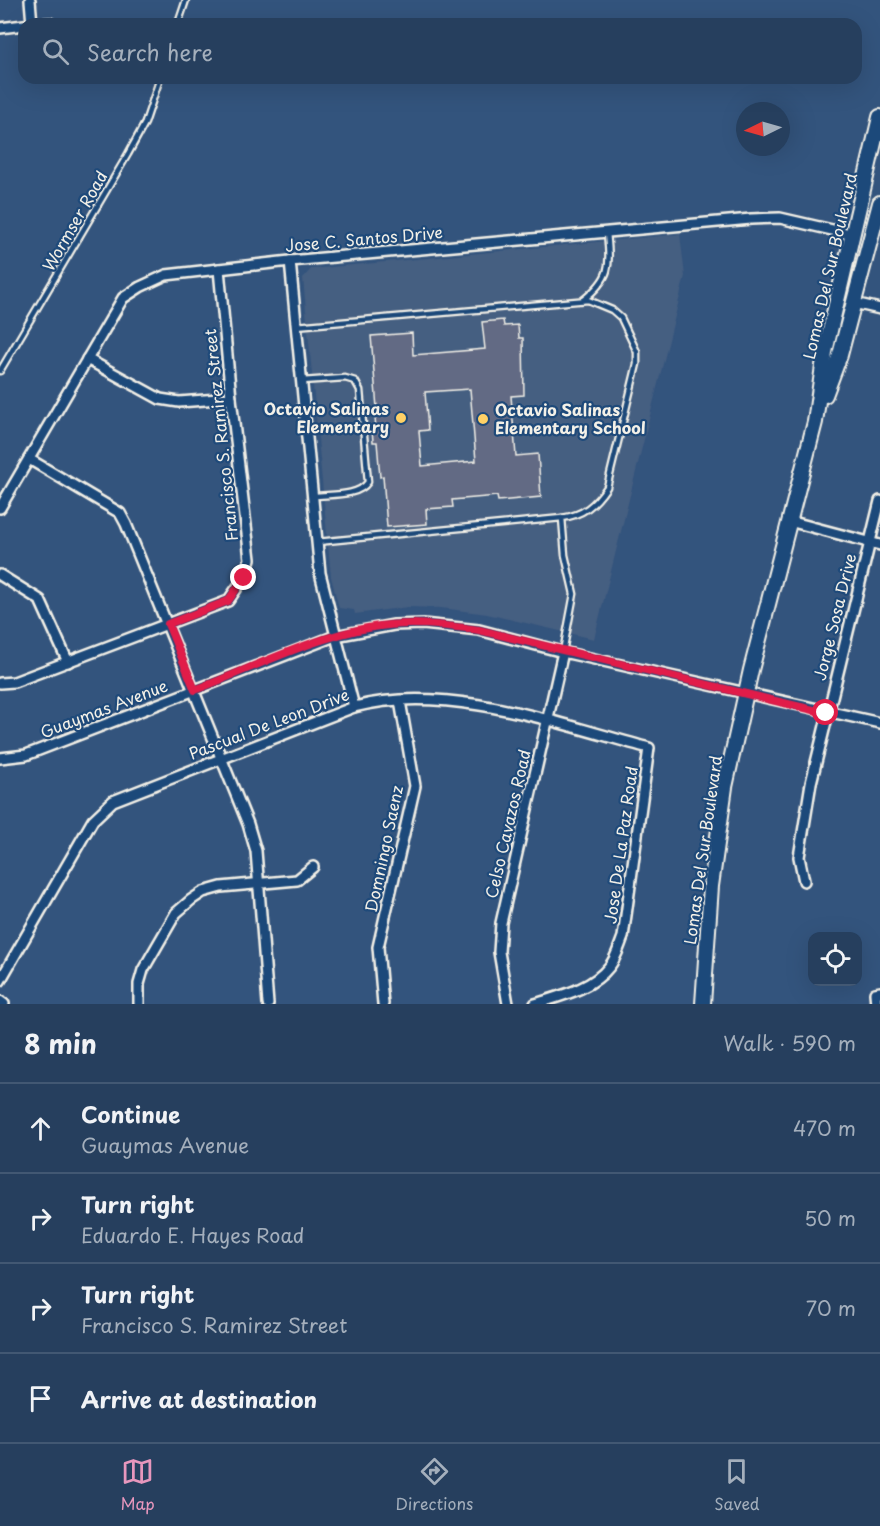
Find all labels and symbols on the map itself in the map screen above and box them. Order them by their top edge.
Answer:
north arrow [736,102,790,156]
street label: Wormser Road [36,166,113,275]
street label: Lomas Del Sur Boulevard [796,170,862,361]
street label: Jose C. Santos Drive [284,219,444,257]
street label: Francisco S. Ramirez Street [197,327,243,542]
place label: Octavio Salinas Elementary [264,396,389,438]
place label: Octavio Salinas Elementary School [495,397,646,439]
marker: Octavio Salinas Elementary [394,411,408,425]
marker: Octavio Salinas Elementary School [476,412,490,426]
street label: Jorge Sosa Drive [807,551,861,683]
route end [230,564,256,590]
street label: Guaymas Avenue [37,673,171,743]
street label: Pascual De Leon Drive [185,681,352,765]
route start [812,699,838,725]
street label: Celso Cavazos Road [478,747,536,901]
street label: Lomas Del Sur Boulevard [677,754,727,946]
street label: Jose De La Paz Road [597,764,643,925]
street label: Domningo Saenz [358,783,408,914]

